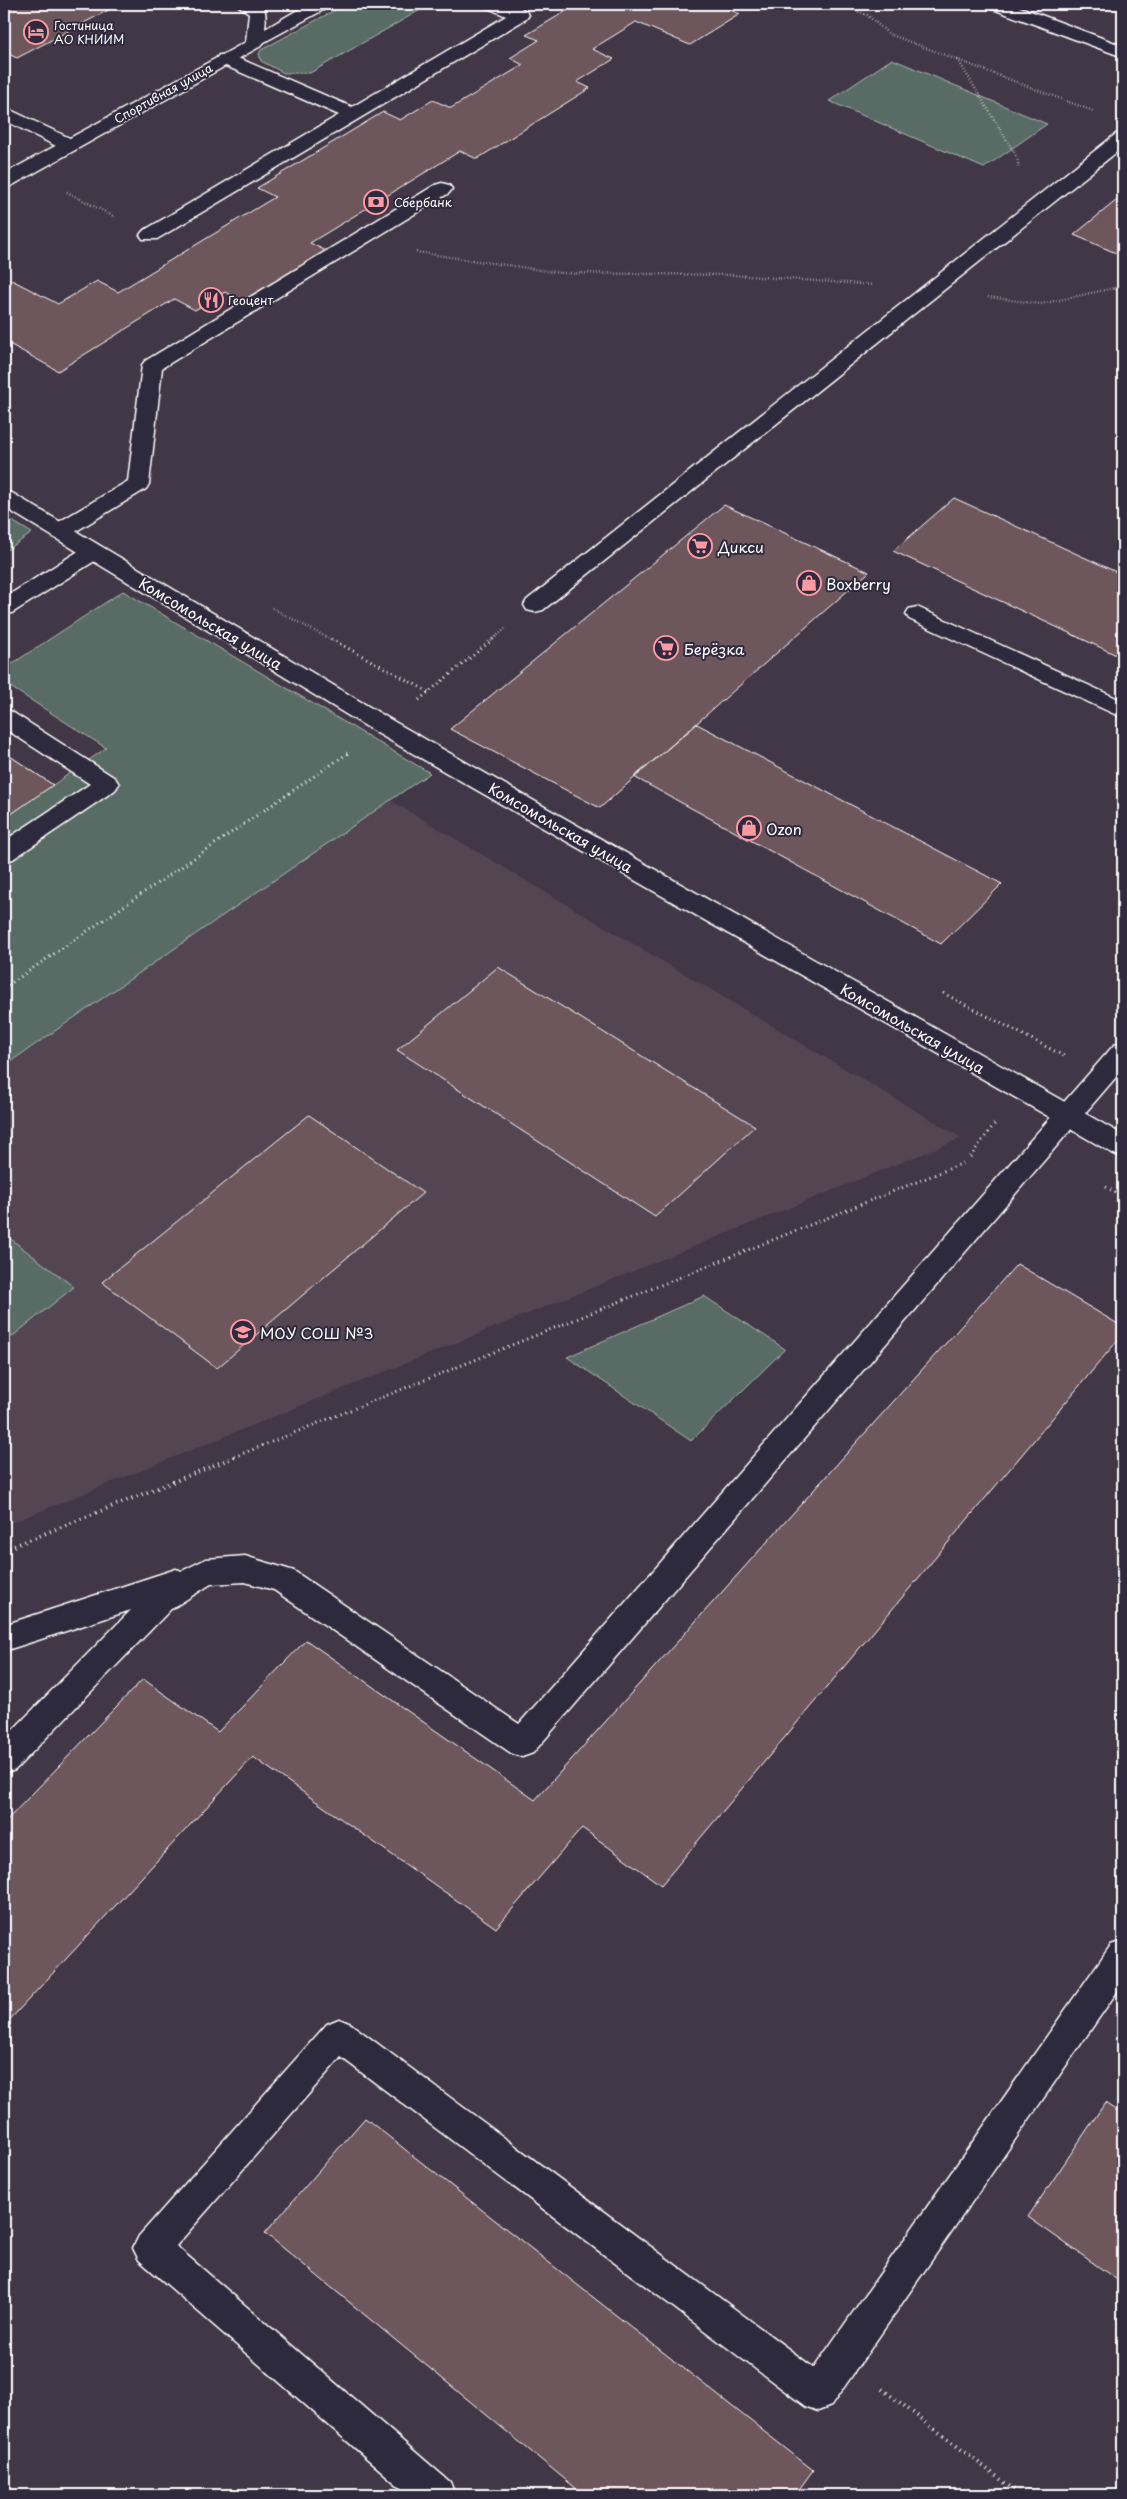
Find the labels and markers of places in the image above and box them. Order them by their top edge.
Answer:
place label: Гостиница АО КНИИМ [54,16,124,48]
hotel icon: Гостиница АО КНИИМ [23,19,49,45]
bank icon: Сбербанк [363,189,389,215]
place label: Сбербанк [394,193,453,211]
restaurant icon: Геоцент [198,287,224,313]
place label: Геоцент [228,291,273,309]
supermarket icon: Дикси [687,533,713,559]
place label: Дикси [717,535,764,558]
shop icon: Boxberry [796,570,822,596]
place label: Boxberry [826,572,891,595]
supermarket icon: Берёзка [653,635,679,661]
place label: Берёзка [684,637,745,660]
shop icon: Ozon [736,815,762,841]
place label: Ozon [766,817,802,840]
school or university icon: МОУ СОШ №3 [230,1319,256,1345]
place label: МОУ СОШ №3 [260,1321,373,1344]

